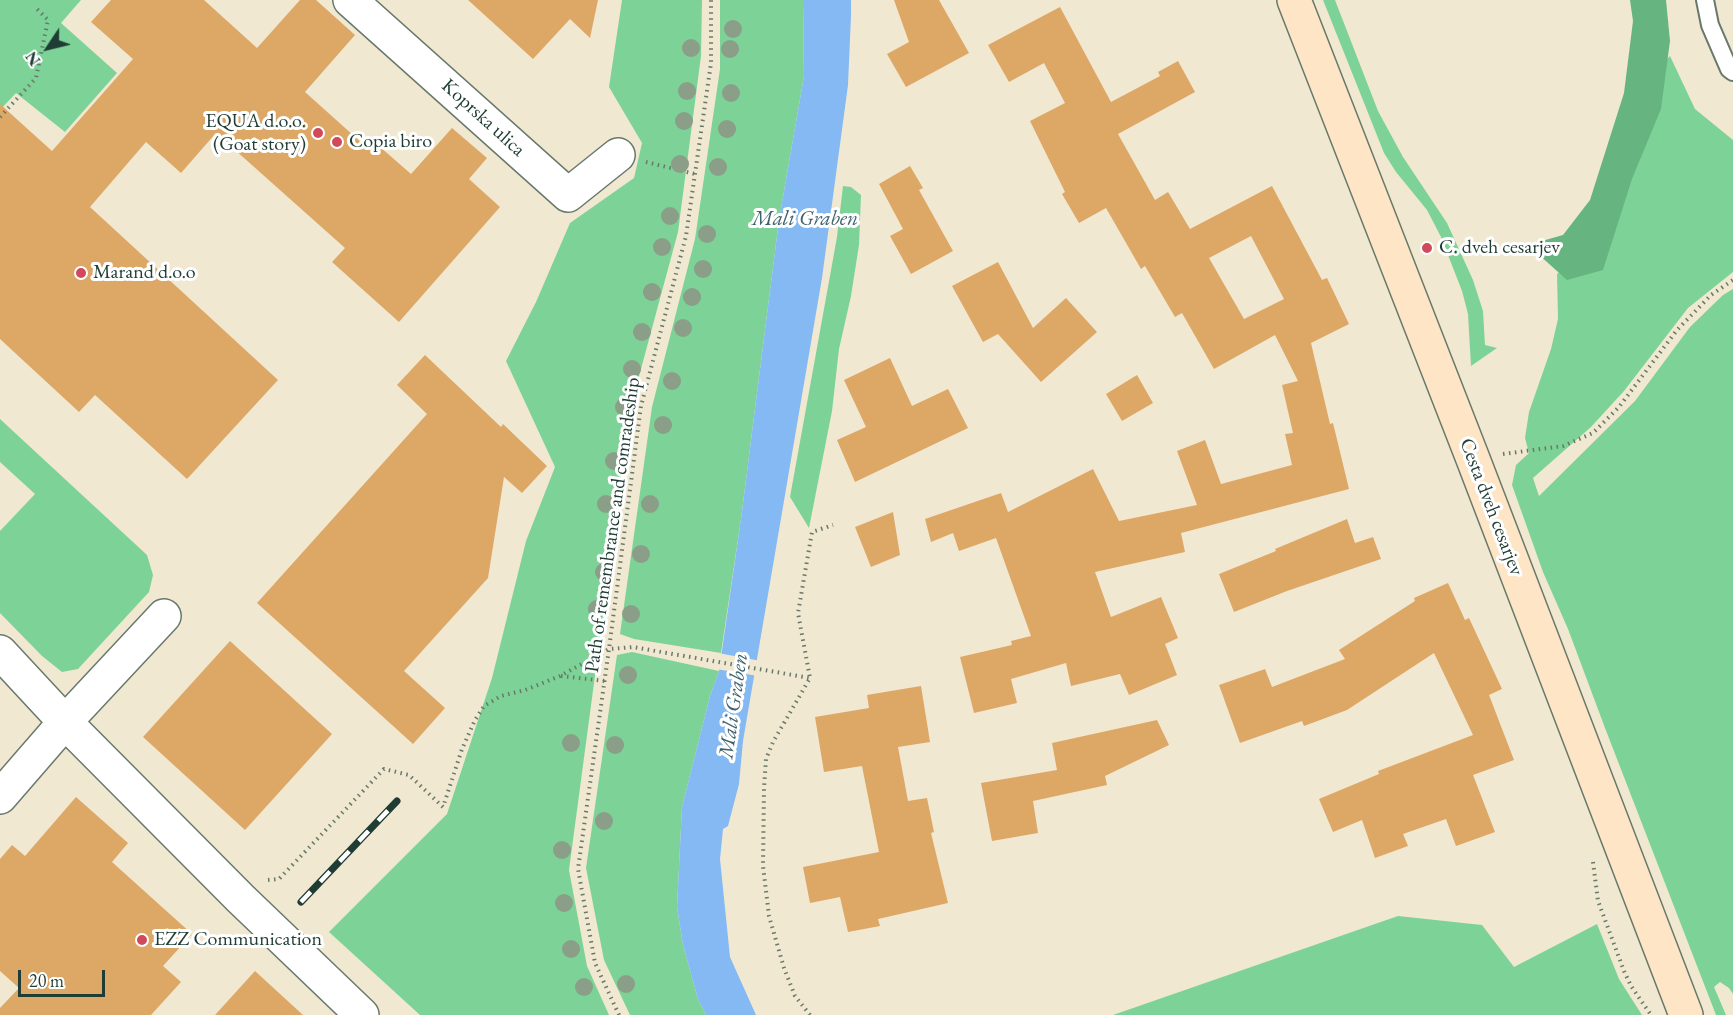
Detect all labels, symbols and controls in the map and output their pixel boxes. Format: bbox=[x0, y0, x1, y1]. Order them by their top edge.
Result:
north arrow bbox=[18, 18, 78, 78]
text: N bbox=[21, 47, 45, 70]
street label: Koprska ulica bbox=[436, 74, 530, 162]
place label: EQUA d.o.o. (Goat story) bbox=[205, 110, 306, 157]
marker: EQUA d.o.o. (Goat story) bbox=[311, 126, 325, 140]
place label: Copia biro bbox=[349, 130, 432, 154]
marker: Copia biro bbox=[330, 135, 344, 149]
water label: Mali Graben bbox=[752, 206, 858, 232]
place label: C. dveh cesarjev bbox=[1439, 236, 1560, 260]
marker: C. dveh cesarjev bbox=[1420, 241, 1434, 255]
place label: Marand d.o.o bbox=[93, 261, 196, 285]
marker: Marand d.o.o bbox=[74, 266, 88, 280]
street label: Path of remembrance and comradeship bbox=[580, 376, 646, 674]
street label: Cesta dveh cesarjev bbox=[1454, 435, 1528, 579]
water label: Mali Graben bbox=[714, 652, 754, 760]
place label: EZZ Communication bbox=[154, 928, 322, 952]
marker: EZZ Communication bbox=[135, 933, 149, 947]
scale bar bbox=[21, 958, 108, 996]
text: 20 m bbox=[29, 969, 64, 992]

